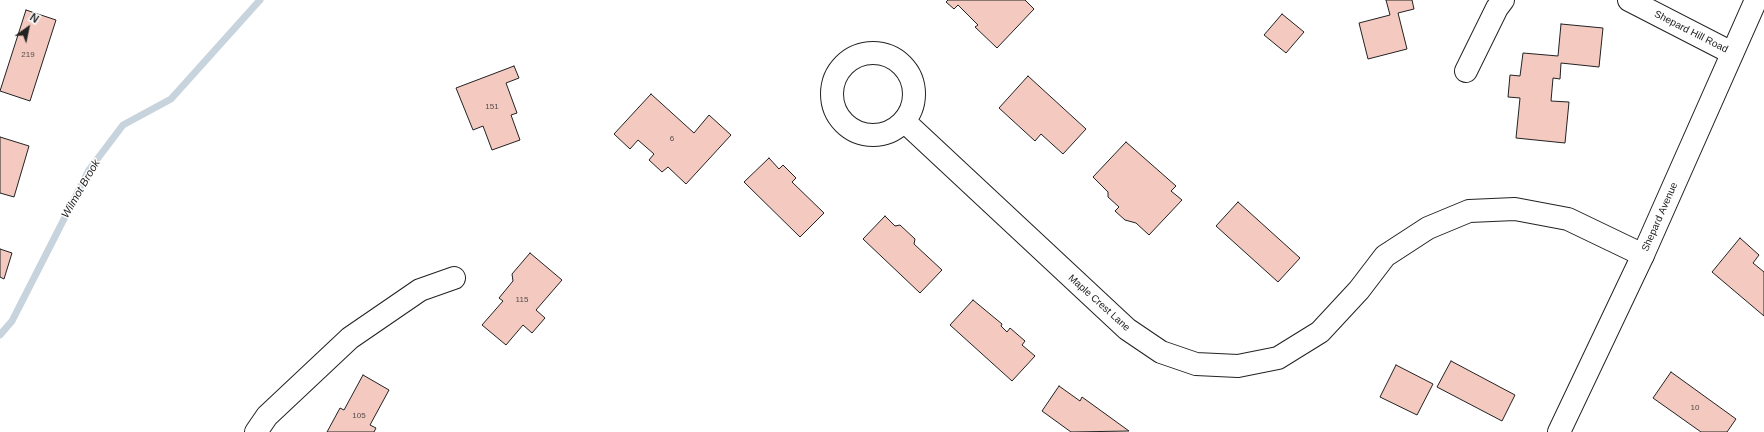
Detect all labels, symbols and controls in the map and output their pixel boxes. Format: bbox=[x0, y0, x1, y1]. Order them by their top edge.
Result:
north arrow bbox=[8, 8, 48, 48]
street label: Shepard Hill Road bbox=[1652, 8, 1730, 56]
text: N bbox=[28, 11, 41, 25]
house number: 219 bbox=[21, 50, 35, 60]
house number: 151 bbox=[485, 102, 499, 112]
house number: 6 bbox=[670, 134, 674, 144]
water label: Wilmot Brook bbox=[59, 157, 103, 221]
street label: Shepard Avenue bbox=[1639, 181, 1681, 253]
street label: Maple Crest Lane bbox=[1066, 272, 1132, 334]
house number: 115 bbox=[516, 295, 528, 305]
house number: 10 bbox=[1691, 403, 1699, 413]
house number: 105 bbox=[352, 411, 366, 421]

